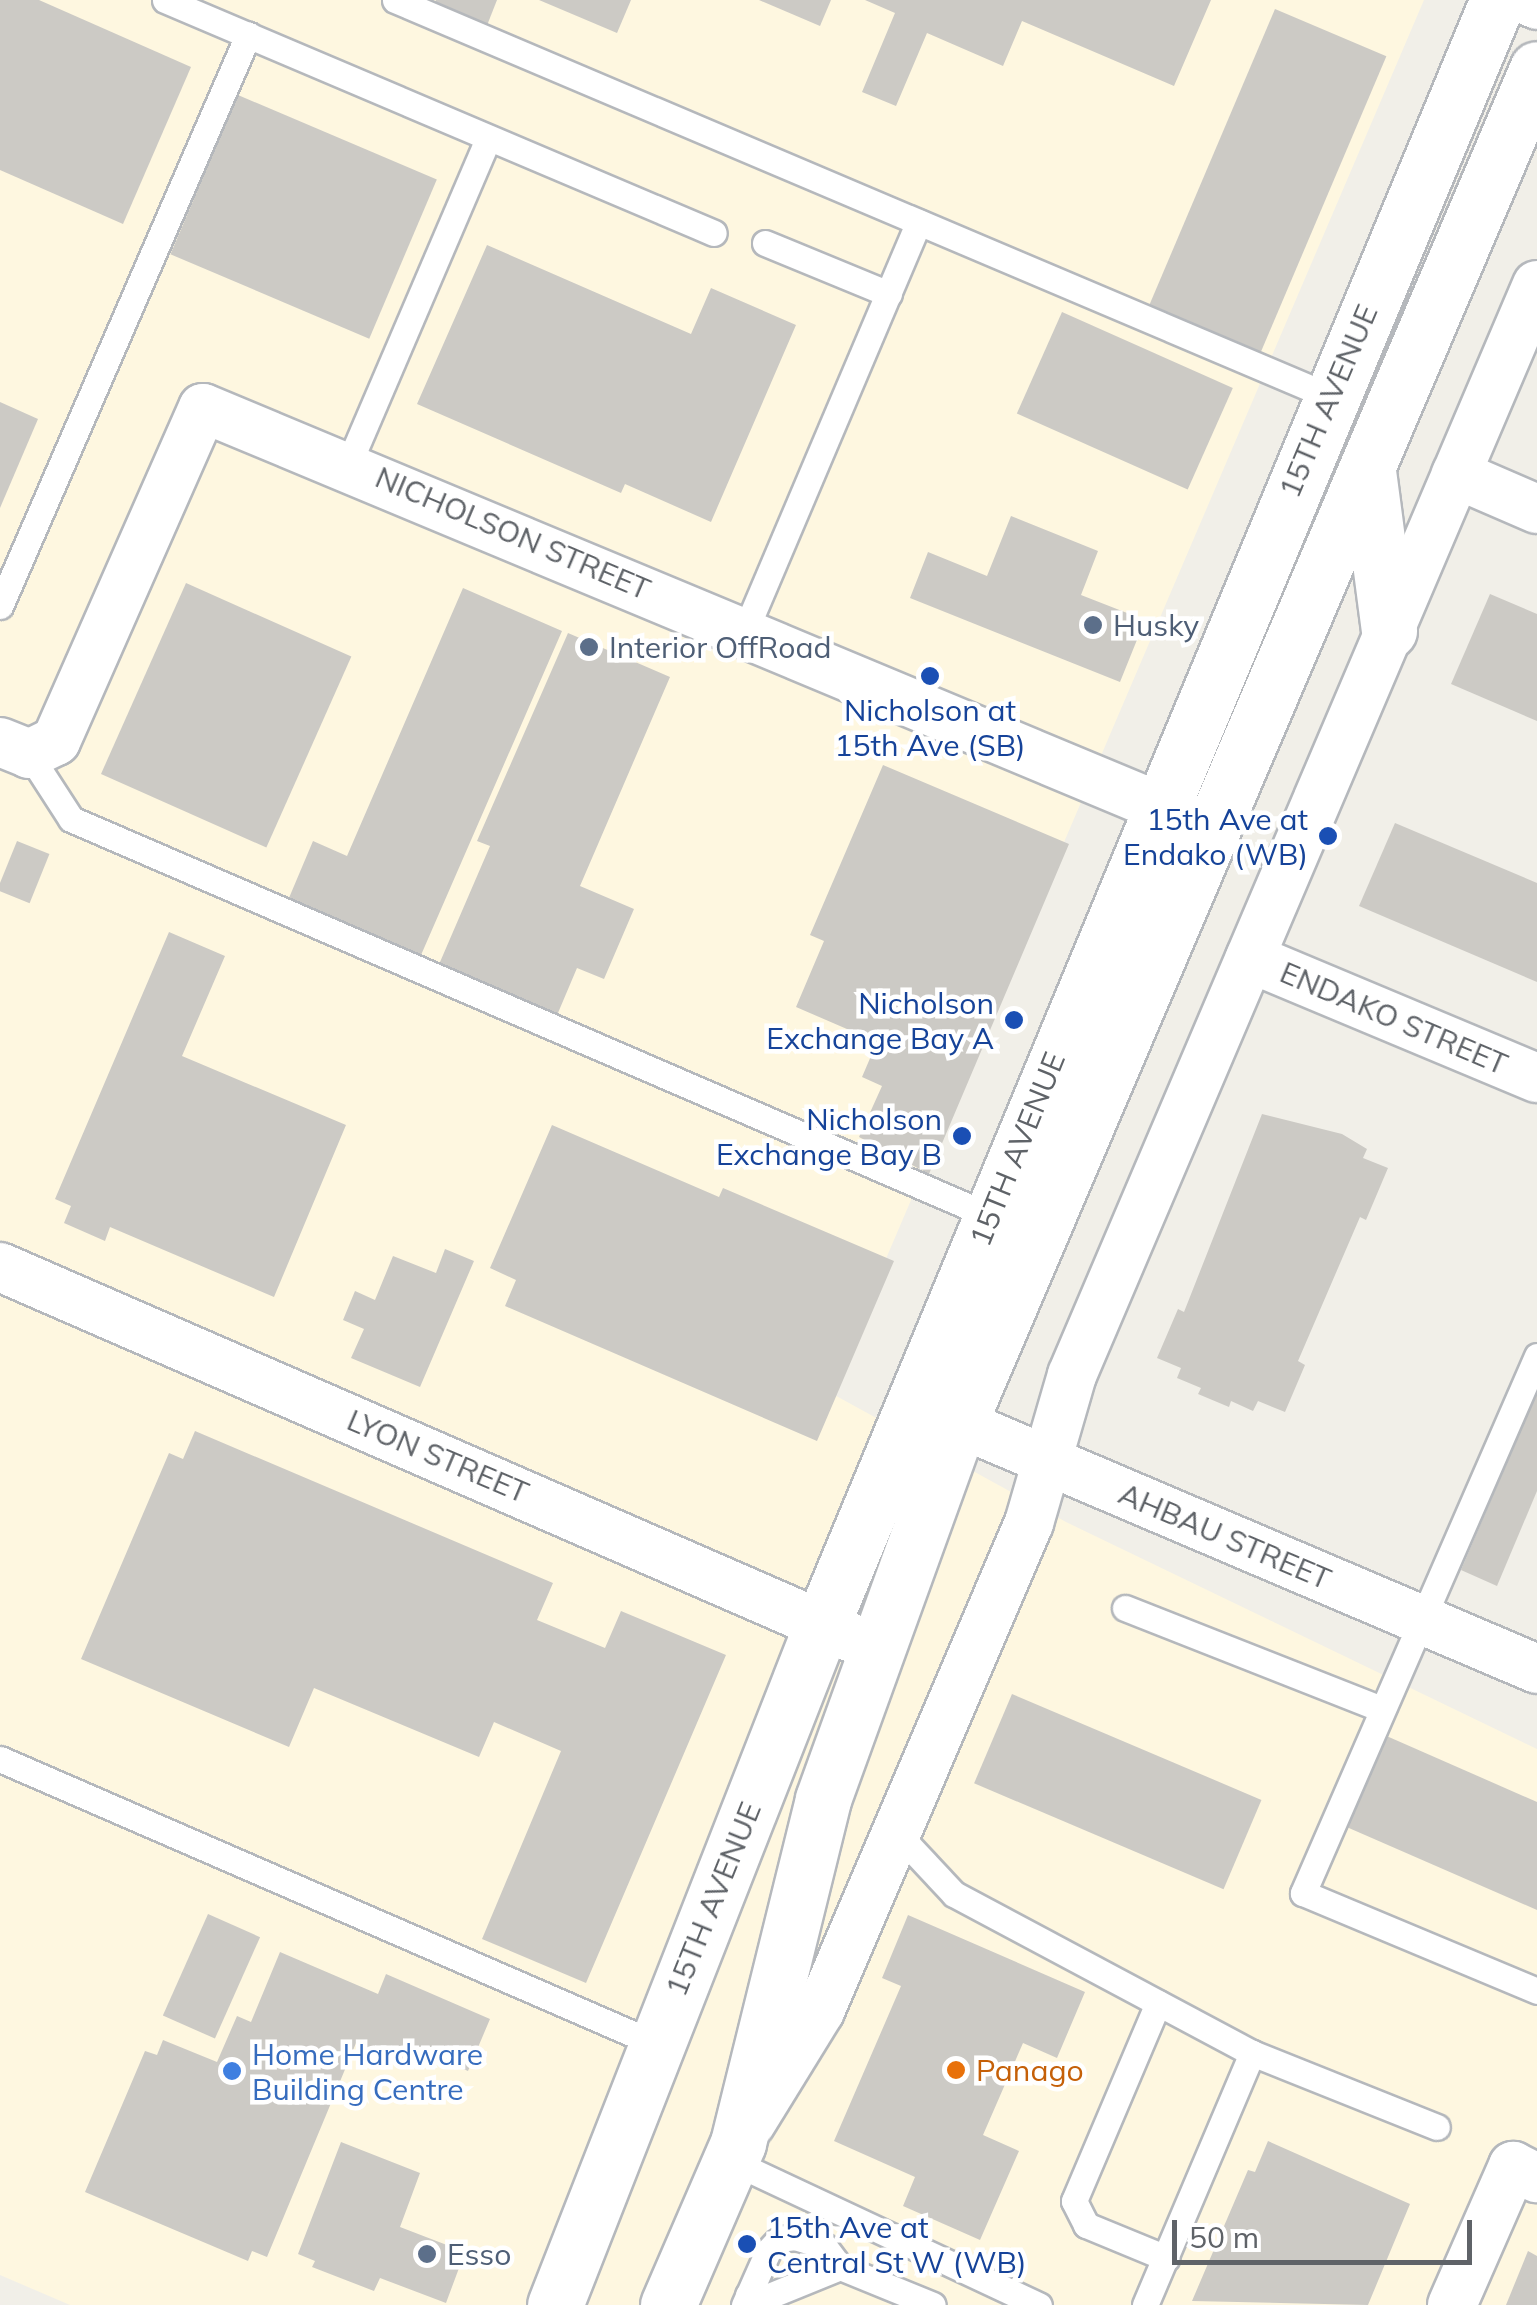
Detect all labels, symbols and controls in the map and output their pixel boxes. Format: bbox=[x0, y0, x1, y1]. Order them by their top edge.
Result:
street label: 15TH AVENUE bbox=[1271, 299, 1385, 503]
street label: NICHOLSON STREET bbox=[370, 459, 656, 607]
place label: Husky bbox=[1113, 607, 1199, 643]
marker: Husky bbox=[1082, 614, 1104, 636]
place label: Interior OffRoad bbox=[609, 629, 831, 665]
marker: Interior OffRoad bbox=[578, 636, 600, 658]
marker: Nicholson at 15th Ave (SB) bbox=[919, 665, 941, 687]
place label: Nicholson at 15th Ave (SB) bbox=[834, 692, 1026, 762]
place label: 15th Ave at Endako (WB) bbox=[1123, 801, 1308, 872]
marker: 15th Ave at Endako (WB) bbox=[1317, 825, 1339, 847]
street label: ENDAKO STREET bbox=[1275, 954, 1513, 1082]
place label: Nicholson Exchange Bay A bbox=[766, 985, 994, 1056]
marker: Nicholson Exchange Bay A bbox=[1003, 1009, 1025, 1031]
street label: 15TH AVENUE bbox=[962, 1047, 1072, 1251]
place label: Nicholson Exchange Bay B bbox=[716, 1101, 942, 1172]
marker: Nicholson Exchange Bay B bbox=[951, 1125, 973, 1147]
street label: LYON STREET bbox=[342, 1402, 534, 1510]
street label: AHBAU STREET bbox=[1114, 1475, 1336, 1597]
street label: 15TH AVENUE bbox=[658, 1797, 768, 2001]
place label: Home Hardware Building Centre bbox=[252, 2036, 483, 2106]
place label: Panago bbox=[976, 2052, 1084, 2088]
marker: Panago bbox=[945, 2059, 967, 2081]
marker: Home Hardware Building Centre bbox=[221, 2060, 243, 2082]
scale bar bbox=[1177, 2200, 1477, 2262]
place label: 15th Ave at Central St W (WB) bbox=[767, 2209, 1026, 2280]
text: 50 m bbox=[1189, 2218, 1259, 2256]
marker: 15th Ave at Central St W (WB) bbox=[736, 2233, 758, 2255]
place label: Esso bbox=[447, 2236, 511, 2272]
marker: Esso bbox=[416, 2243, 438, 2265]

